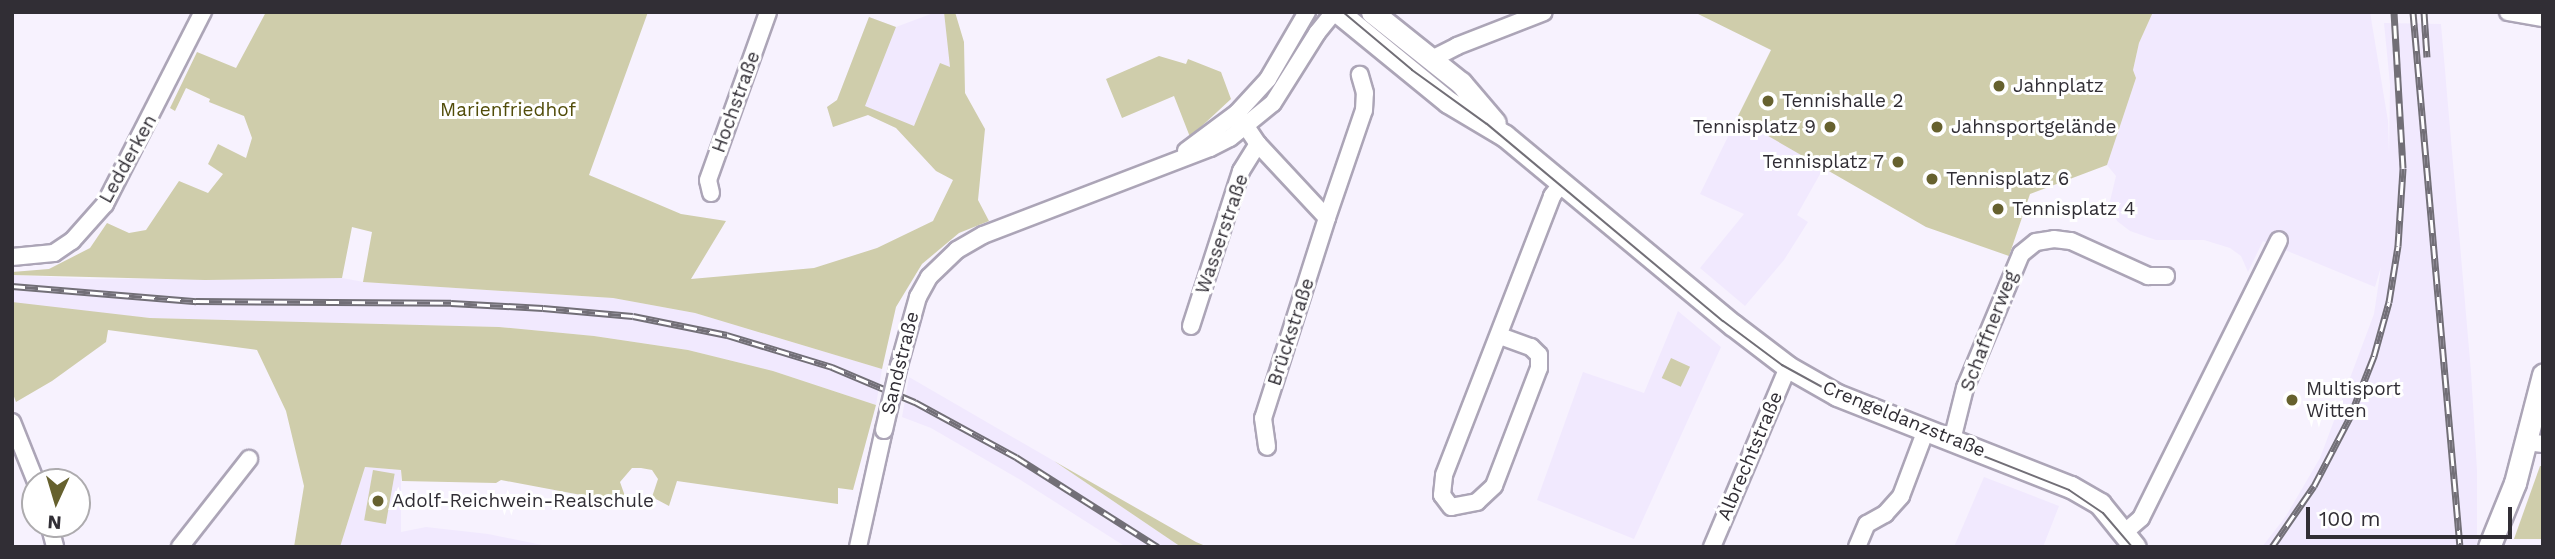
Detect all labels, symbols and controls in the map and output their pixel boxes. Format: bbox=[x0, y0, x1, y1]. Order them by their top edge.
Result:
street label: Hochstraße bbox=[707, 48, 765, 156]
place label: Jahnplatz bbox=[2013, 75, 2104, 97]
marker: Jahnplatz bbox=[1991, 78, 2007, 94]
place label: Tennishalle 2 bbox=[1782, 90, 1904, 112]
marker: Tennishalle 2 bbox=[1760, 93, 1776, 109]
park label: Marienfriedhof bbox=[440, 99, 576, 121]
street label: Ledderken bbox=[94, 111, 162, 207]
place label: Tennisplatz 9 bbox=[1693, 116, 1816, 138]
place label: Jahnsportgelände bbox=[1951, 116, 2116, 138]
marker: Tennisplatz 9 bbox=[1822, 119, 1838, 135]
marker: Jahnsportgelände bbox=[1929, 119, 1945, 135]
place label: Tennisplatz 7 bbox=[1762, 151, 1884, 173]
marker: Tennisplatz 7 bbox=[1890, 154, 1906, 170]
place label: Tennisplatz 6 bbox=[1946, 168, 2069, 190]
street label: Wasserstraße bbox=[1191, 171, 1253, 297]
marker: Tennisplatz 6 bbox=[1924, 171, 1940, 187]
place label: Tennisplatz 4 bbox=[2012, 198, 2135, 220]
marker: Tennisplatz 4 bbox=[1990, 201, 2006, 217]
street label: Schaffnerweg bbox=[1956, 267, 2022, 395]
street label: Brückstraße bbox=[1263, 275, 1319, 389]
street label: Sandstraße bbox=[876, 309, 924, 417]
street label: Crengeldanzstraße bbox=[1819, 376, 1989, 462]
place label: Multisport Witten bbox=[2306, 378, 2401, 422]
street label: Albrechtstraße bbox=[1713, 388, 1787, 524]
marker: Multisport Witten bbox=[2284, 392, 2300, 408]
north arrow bbox=[21, 468, 91, 538]
place label: Adolf-Reichwein-Realschule bbox=[392, 490, 654, 512]
scale bar bbox=[2310, 492, 2516, 536]
marker: Adolf-Reichwein-Realschule bbox=[370, 493, 386, 509]
text: 100 m bbox=[2319, 506, 2381, 531]
text: N bbox=[47, 510, 62, 534]

